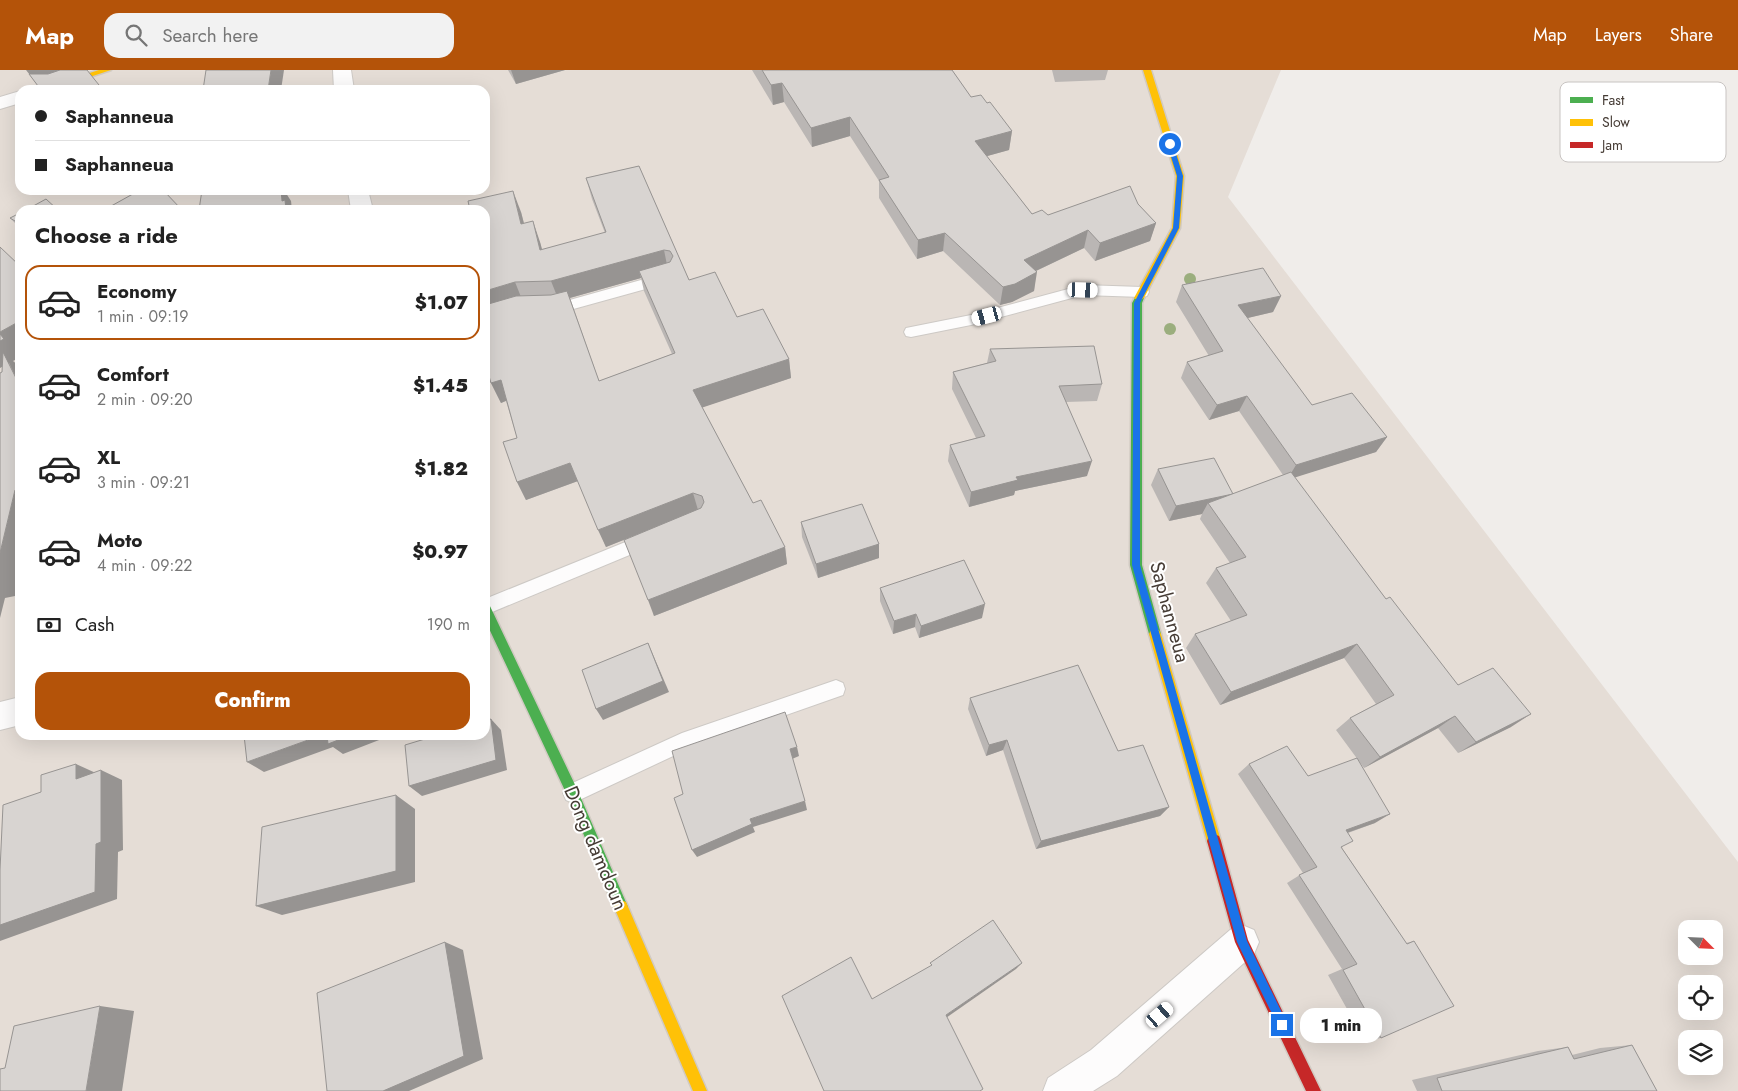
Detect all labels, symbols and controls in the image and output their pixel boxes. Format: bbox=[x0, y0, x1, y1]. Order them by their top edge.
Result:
search box bbox=[104, 13, 454, 58]
text: Map bbox=[25, 18, 74, 53]
icon: search bbox=[122, 21, 150, 49]
text: Search here bbox=[162, 22, 258, 49]
text: Map bbox=[1533, 22, 1567, 48]
text: Layers bbox=[1595, 22, 1642, 48]
text: Share bbox=[1670, 22, 1713, 48]
legend bbox=[1560, 82, 1726, 162]
text: Fast bbox=[1602, 90, 1625, 110]
text: Saphanneua bbox=[65, 103, 174, 130]
text: Slow bbox=[1602, 112, 1630, 132]
route start bbox=[1159, 133, 1181, 155]
text: Jam bbox=[1600, 135, 1623, 155]
text: Saphanneua bbox=[65, 151, 174, 178]
text: Choose a ride bbox=[35, 219, 178, 251]
text: Economy bbox=[97, 278, 177, 305]
icon: car bbox=[37, 280, 82, 325]
car bbox=[1067, 282, 1098, 298]
text: $1.07 bbox=[415, 289, 468, 316]
text: 1 min · 09:19 bbox=[97, 305, 188, 328]
car bbox=[970, 305, 1003, 327]
text: Comfort bbox=[97, 361, 169, 388]
icon: car bbox=[37, 363, 82, 408]
text: $1.45 bbox=[413, 372, 468, 399]
text: 2 min · 09:20 bbox=[97, 388, 193, 411]
text: XL bbox=[97, 444, 120, 471]
icon: car bbox=[37, 446, 82, 491]
text: $1.82 bbox=[414, 455, 468, 482]
text: 3 min · 09:21 bbox=[97, 471, 190, 494]
text: Moto bbox=[97, 527, 142, 554]
icon: car bbox=[37, 529, 82, 574]
text: $0.97 bbox=[412, 538, 468, 565]
text: 4 min · 09:22 bbox=[97, 554, 192, 577]
street label: Saphanneua bbox=[1142, 558, 1197, 666]
icon: cash bbox=[35, 611, 63, 639]
text: Cash bbox=[75, 611, 115, 638]
text: 190 m bbox=[427, 613, 470, 636]
button: Confirm bbox=[35, 672, 470, 730]
street label: Dong damdoun bbox=[556, 782, 635, 915]
north arrow bbox=[1678, 920, 1722, 965]
map controls bbox=[1678, 920, 1723, 1075]
button: locate bbox=[1678, 975, 1723, 1020]
car bbox=[1143, 999, 1176, 1031]
callout: 1 min bbox=[1300, 1008, 1382, 1042]
route end bbox=[1271, 1014, 1293, 1036]
text: 1 min bbox=[1321, 1014, 1361, 1037]
button: layers bbox=[1678, 1030, 1723, 1075]

